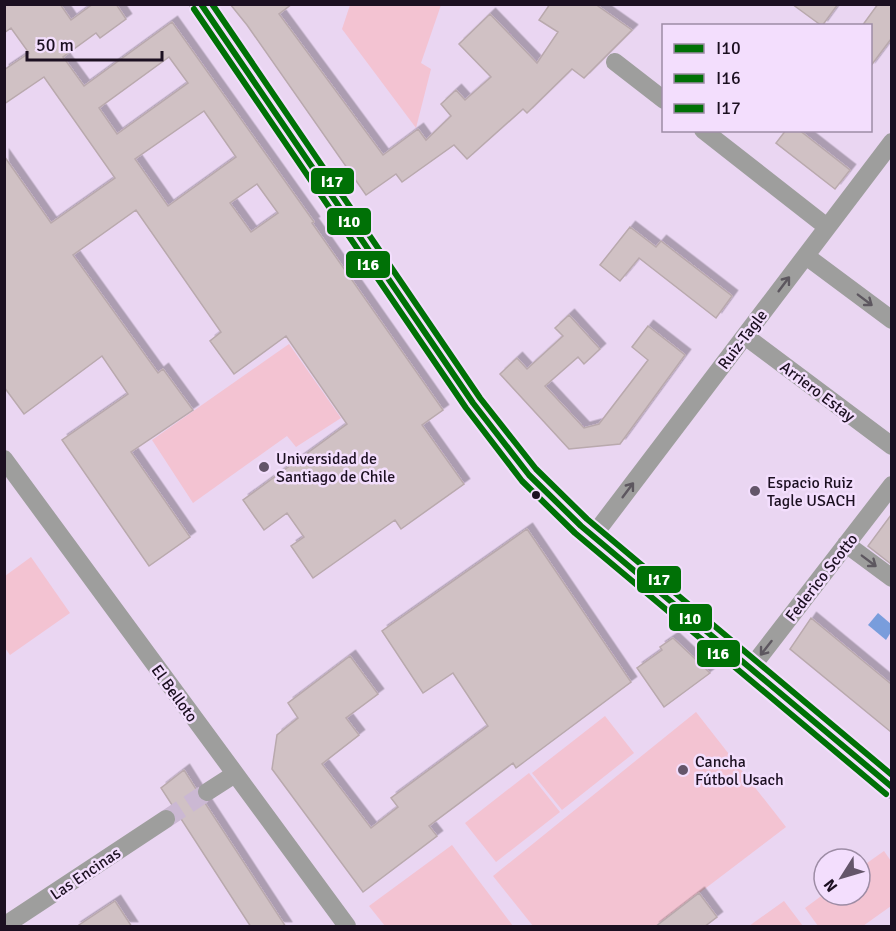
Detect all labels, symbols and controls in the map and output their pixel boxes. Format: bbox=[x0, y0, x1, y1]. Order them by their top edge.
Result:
scale bar bbox=[27, 24, 162, 62]
legend bbox=[662, 24, 872, 132]
text: 50 m bbox=[36, 34, 74, 56]
text: I10 bbox=[716, 37, 741, 59]
text: I16 bbox=[716, 67, 741, 89]
text: I17 bbox=[716, 97, 741, 119]
line badge: I17 bbox=[310, 167, 355, 195]
text: I17 bbox=[321, 172, 344, 192]
line badge: I10 bbox=[326, 207, 372, 236]
text: I10 bbox=[338, 212, 361, 232]
line badge: I16 bbox=[345, 250, 391, 279]
text: I16 bbox=[357, 255, 380, 275]
one-way arrow bbox=[778, 276, 791, 292]
one-way arrow bbox=[857, 294, 873, 307]
street label: Ruiz-Tagle bbox=[714, 306, 772, 373]
street label: Arriero Estay bbox=[776, 357, 859, 427]
place label: Universidad de Santiago de Chile bbox=[276, 449, 395, 487]
marker: Universidad de Santiago de Chile bbox=[257, 460, 271, 474]
place label: Espacio Ruiz Tagle USACH bbox=[767, 473, 856, 511]
one-way arrow bbox=[622, 482, 635, 498]
marker: Espacio Ruiz Tagle USACH bbox=[748, 484, 762, 498]
unlabelled marker bbox=[530, 489, 542, 501]
street label: Federico Scotto bbox=[781, 530, 862, 626]
one-way arrow bbox=[861, 554, 877, 567]
line badge: I17 bbox=[636, 565, 682, 594]
text: I17 bbox=[648, 570, 671, 590]
line badge: I10 bbox=[668, 603, 713, 632]
text: I10 bbox=[679, 609, 702, 629]
line badge: I16 bbox=[696, 639, 741, 668]
one-way arrow bbox=[760, 640, 773, 656]
text: I16 bbox=[707, 644, 730, 664]
street label: El Belloto bbox=[147, 661, 202, 726]
place label: Cancha Fútbol Usach bbox=[695, 752, 784, 790]
marker: Cancha Fútbol Usach bbox=[676, 763, 690, 777]
street label: Las Encinas bbox=[47, 843, 125, 905]
north arrow bbox=[812, 847, 872, 907]
text: N bbox=[819, 875, 842, 896]

